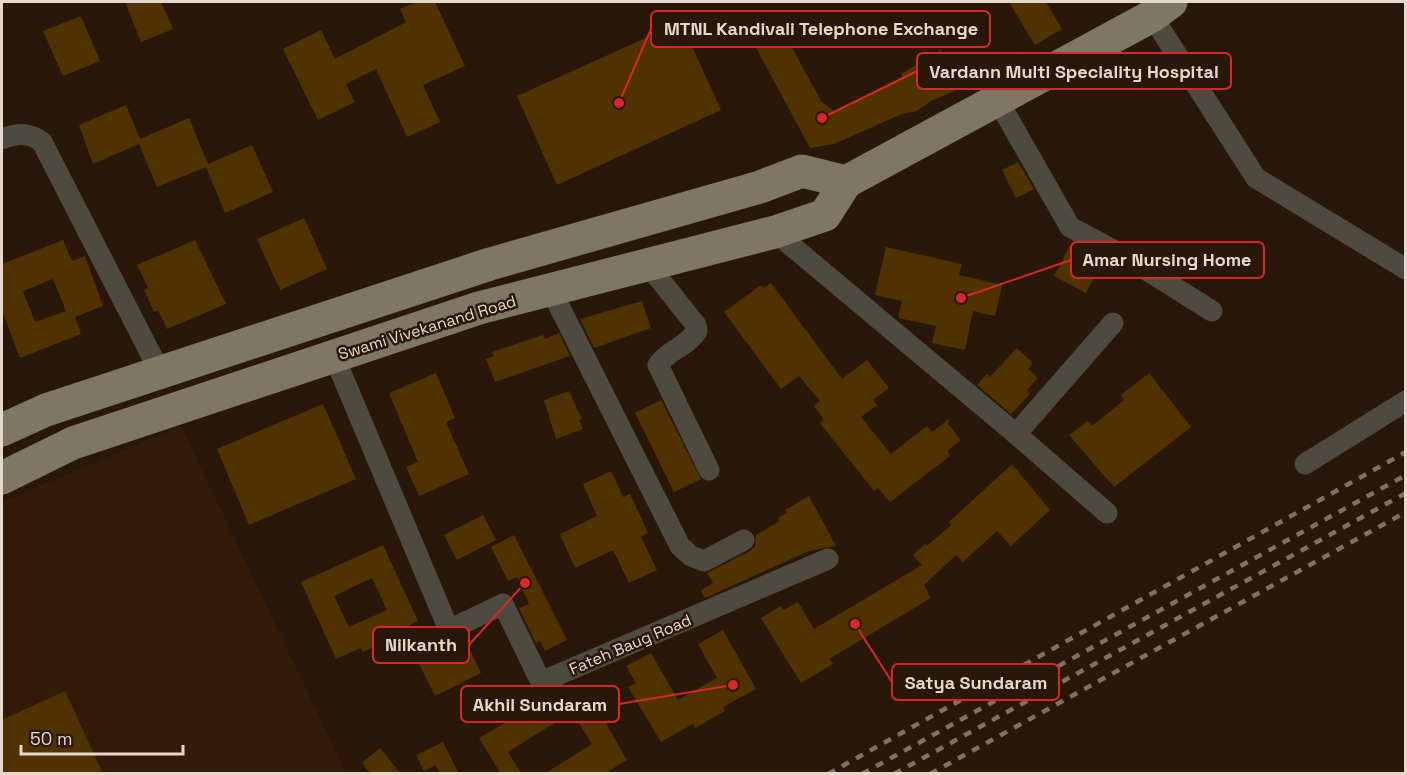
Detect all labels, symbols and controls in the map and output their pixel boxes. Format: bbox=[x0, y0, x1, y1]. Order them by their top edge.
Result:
callout: MTNL Kandivali Telephone Exchange bbox=[651, 11, 990, 47]
text: MTNL Kandivali Telephone Exchange bbox=[664, 17, 978, 40]
callout: Vardann Multi Speciality Hospital bbox=[917, 53, 1231, 89]
text: Vardann Multi Speciality Hospital bbox=[929, 60, 1219, 83]
callout: Amar Nursing Home bbox=[1071, 242, 1264, 278]
text: Amar Nursing Home bbox=[1083, 248, 1251, 271]
street label: Swami Vivekanand Road bbox=[336, 290, 519, 365]
street label: Fateh Baug Road bbox=[566, 609, 694, 680]
callout: Nilkanth bbox=[373, 627, 469, 663]
text: Nilkanth bbox=[385, 633, 457, 656]
callout: Satya Sundaram bbox=[892, 664, 1059, 700]
text: Satya Sundaram bbox=[905, 671, 1047, 694]
callout: Akhil Sundaram bbox=[461, 686, 619, 722]
text: Akhil Sundaram bbox=[473, 693, 607, 716]
scale bar bbox=[21, 718, 183, 756]
text: 50 m bbox=[30, 727, 72, 750]

